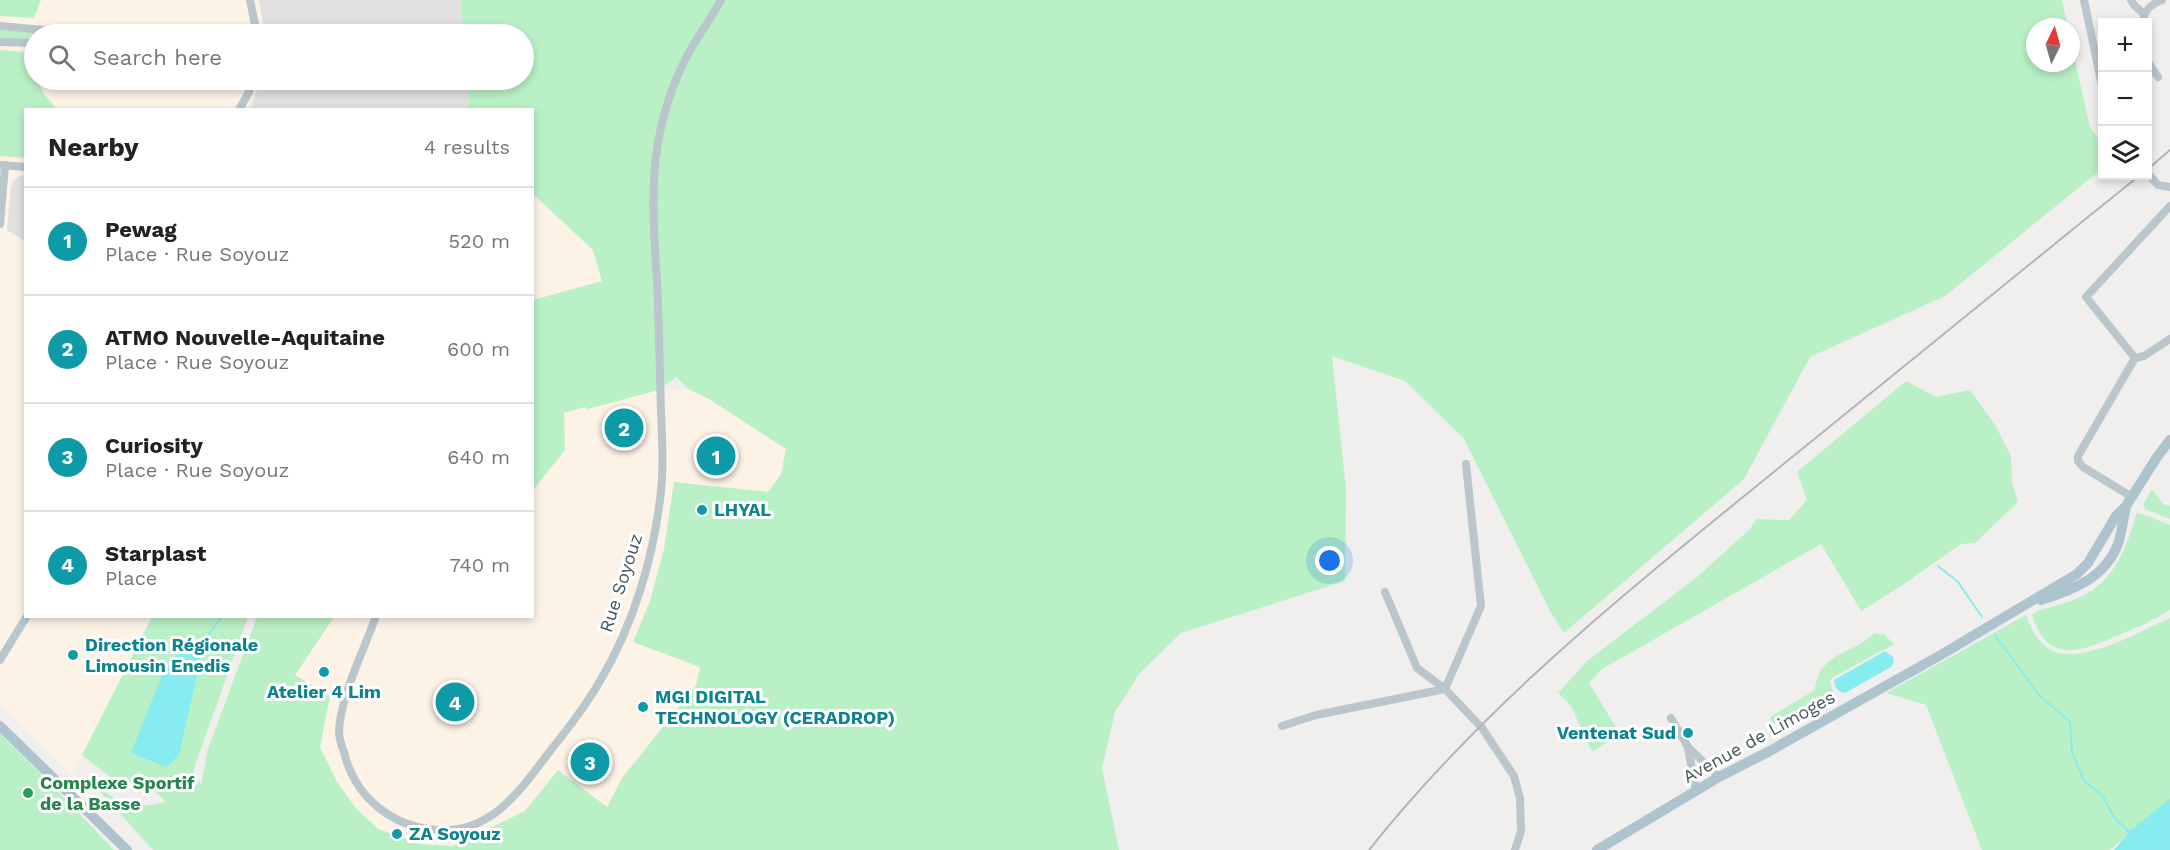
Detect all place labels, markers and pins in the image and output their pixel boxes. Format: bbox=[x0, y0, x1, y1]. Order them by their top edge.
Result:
pin: 2 bbox=[604, 406, 644, 450]
pin: 1 bbox=[696, 434, 736, 478]
place label: LHYAL bbox=[714, 499, 771, 520]
marker: LHYAL bbox=[695, 503, 709, 517]
place label: Direction Régionale Limousin Enedis bbox=[85, 634, 258, 676]
marker: Direction Régionale Limousin Enedis bbox=[66, 648, 80, 662]
marker: Atelier 4 Lim bbox=[317, 665, 331, 679]
pin: 4 bbox=[436, 680, 474, 724]
place label: Atelier 4 Lim bbox=[267, 681, 381, 702]
place label: MGI DIGITAL TECHNOLOGY (CERADROP) bbox=[655, 686, 895, 728]
marker: MGI DIGITAL TECHNOLOGY (CERADROP) bbox=[636, 700, 650, 714]
place label: Ventenat Sud bbox=[1557, 722, 1676, 743]
marker: Ventenat Sud bbox=[1681, 726, 1695, 740]
pin: 3 bbox=[570, 740, 610, 784]
place label: Complexe Sportif de la Basse bbox=[40, 772, 195, 814]
marker: Complexe Sportif de la Basse bbox=[21, 786, 35, 800]
place label: ZA Soyouz bbox=[409, 823, 500, 844]
marker: ZA Soyouz bbox=[390, 827, 404, 841]

